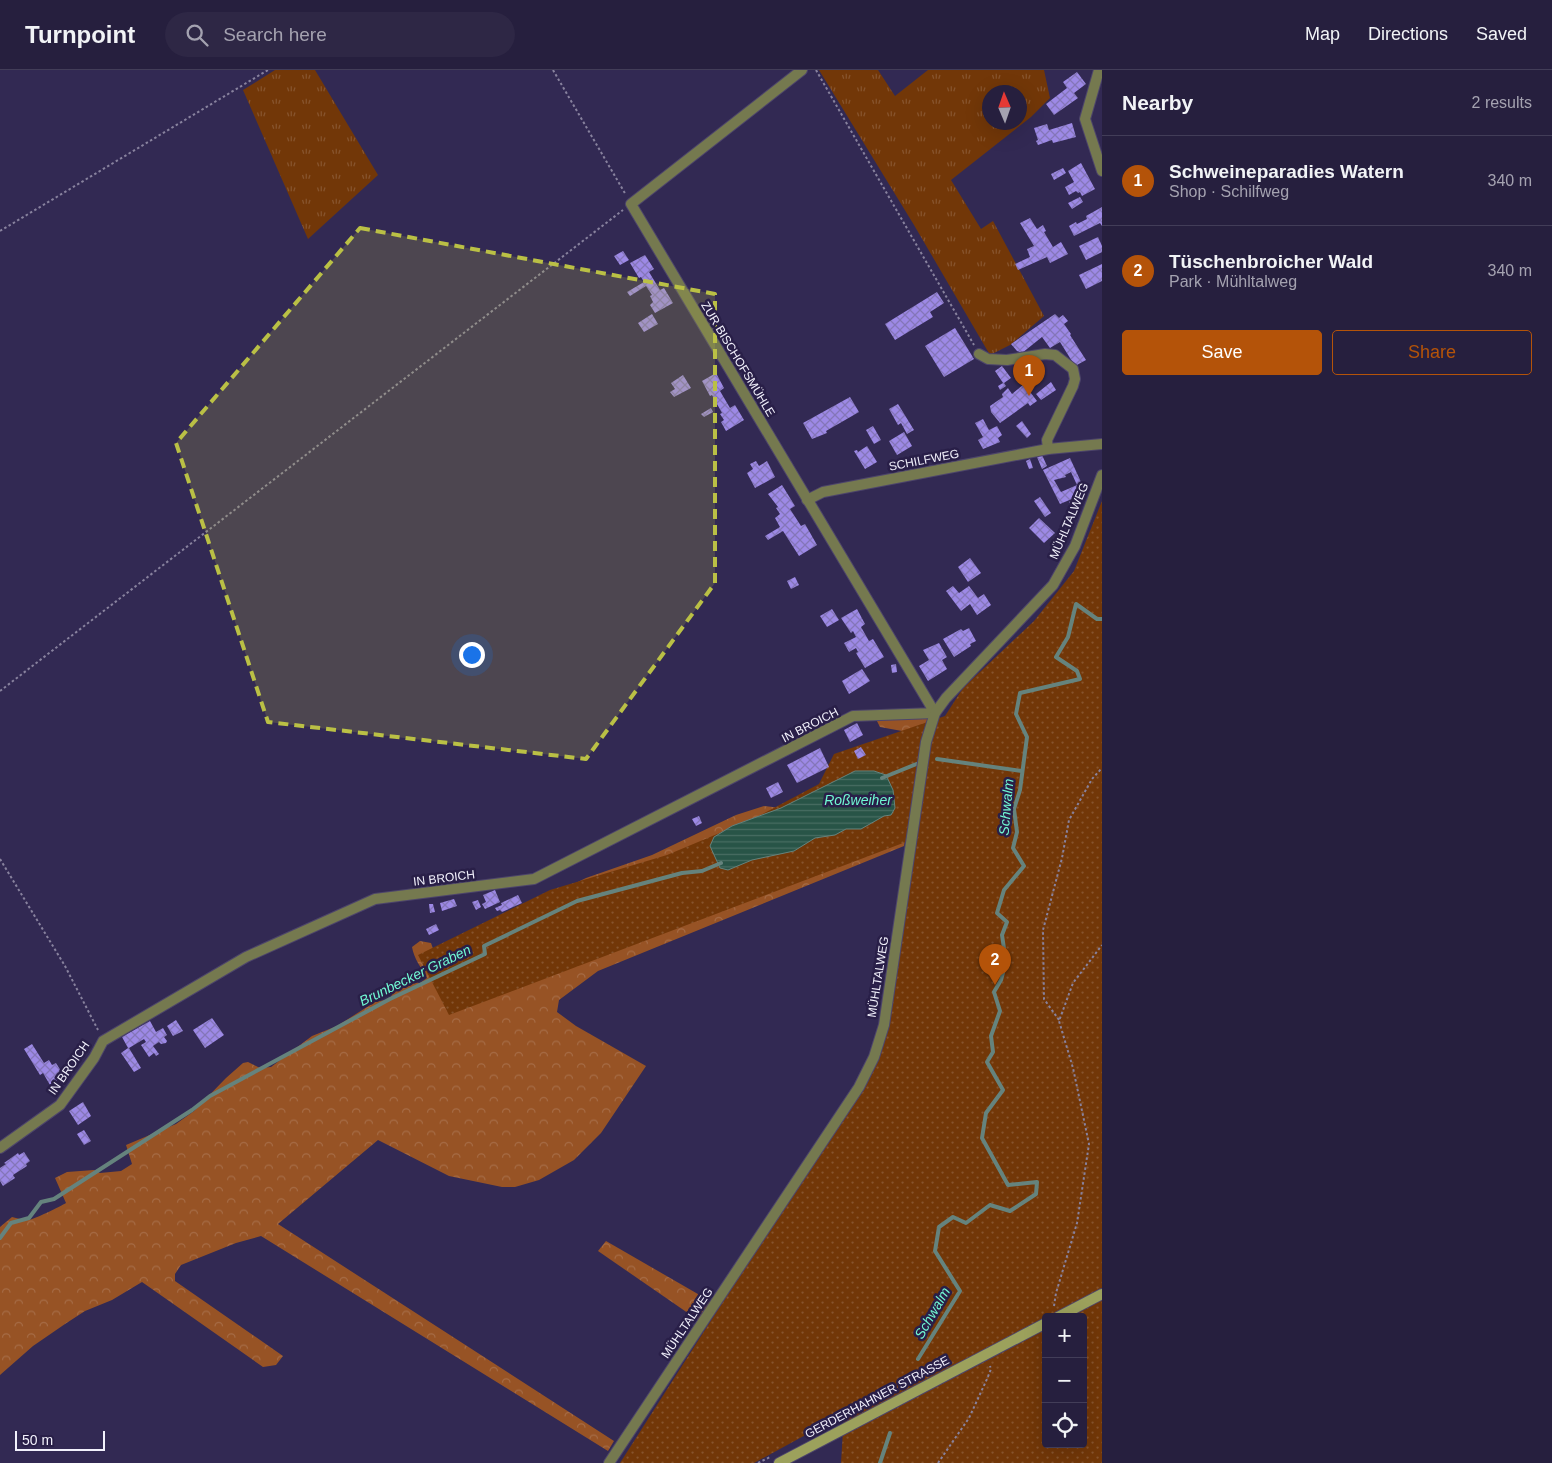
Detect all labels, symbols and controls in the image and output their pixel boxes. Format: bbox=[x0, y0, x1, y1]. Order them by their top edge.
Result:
search box bbox=[165, 12, 515, 57]
text: Turnpoint bbox=[25, 21, 135, 48]
icon: search bbox=[183, 21, 211, 49]
text: Search here bbox=[223, 24, 327, 45]
text: Map bbox=[1305, 24, 1340, 44]
text: Directions bbox=[1368, 24, 1448, 44]
text: Saved bbox=[1476, 24, 1527, 44]
north arrow bbox=[982, 85, 1027, 130]
text: Nearby bbox=[1122, 91, 1193, 114]
text: 2 results bbox=[1472, 94, 1532, 111]
text: Schweineparadies Watern bbox=[1169, 161, 1404, 182]
text: 1 bbox=[1134, 172, 1142, 189]
text: 340 m bbox=[1488, 172, 1532, 189]
text: Shop · Schilfweg bbox=[1169, 183, 1289, 200]
text: Tüschenbroicher Wald bbox=[1169, 251, 1373, 272]
text: 2 bbox=[1134, 262, 1142, 279]
text: 340 m bbox=[1488, 262, 1532, 279]
text: Park · Mühltalweg bbox=[1169, 273, 1297, 290]
street label: ZUR BISCHOFSMÜHLE bbox=[698, 299, 778, 419]
button: Save bbox=[1122, 330, 1322, 375]
button: Share bbox=[1332, 330, 1532, 375]
pin: 1 bbox=[1013, 355, 1045, 396]
street label: SCHILFWEG bbox=[888, 446, 960, 474]
street label: MÜHLTALWEG bbox=[1047, 481, 1091, 561]
your location bbox=[459, 642, 485, 668]
street label: IN BROICH bbox=[779, 705, 841, 745]
water label: Schwalm bbox=[996, 778, 1016, 836]
water label: Roßweiher bbox=[824, 792, 893, 808]
street label: IN BROICH bbox=[412, 867, 476, 889]
street label: MÜHLTALWEG bbox=[865, 935, 891, 1019]
water label: Brunbecker Graben bbox=[357, 941, 474, 1009]
pin: 2 bbox=[979, 944, 1011, 985]
street label: IN BROICH bbox=[45, 1039, 93, 1097]
water label: Schwalm bbox=[911, 1284, 953, 1342]
street label: MÜHLTALWEG bbox=[658, 1285, 716, 1361]
map controls bbox=[1042, 1313, 1087, 1448]
button: + bbox=[1042, 1313, 1087, 1358]
street label: GERDERHAHNER STRASSE bbox=[802, 1353, 952, 1441]
button: − bbox=[1042, 1358, 1087, 1403]
button: locate bbox=[1042, 1403, 1087, 1448]
scale bar bbox=[15, 1428, 105, 1451]
text: 50 m bbox=[22, 1432, 53, 1448]

